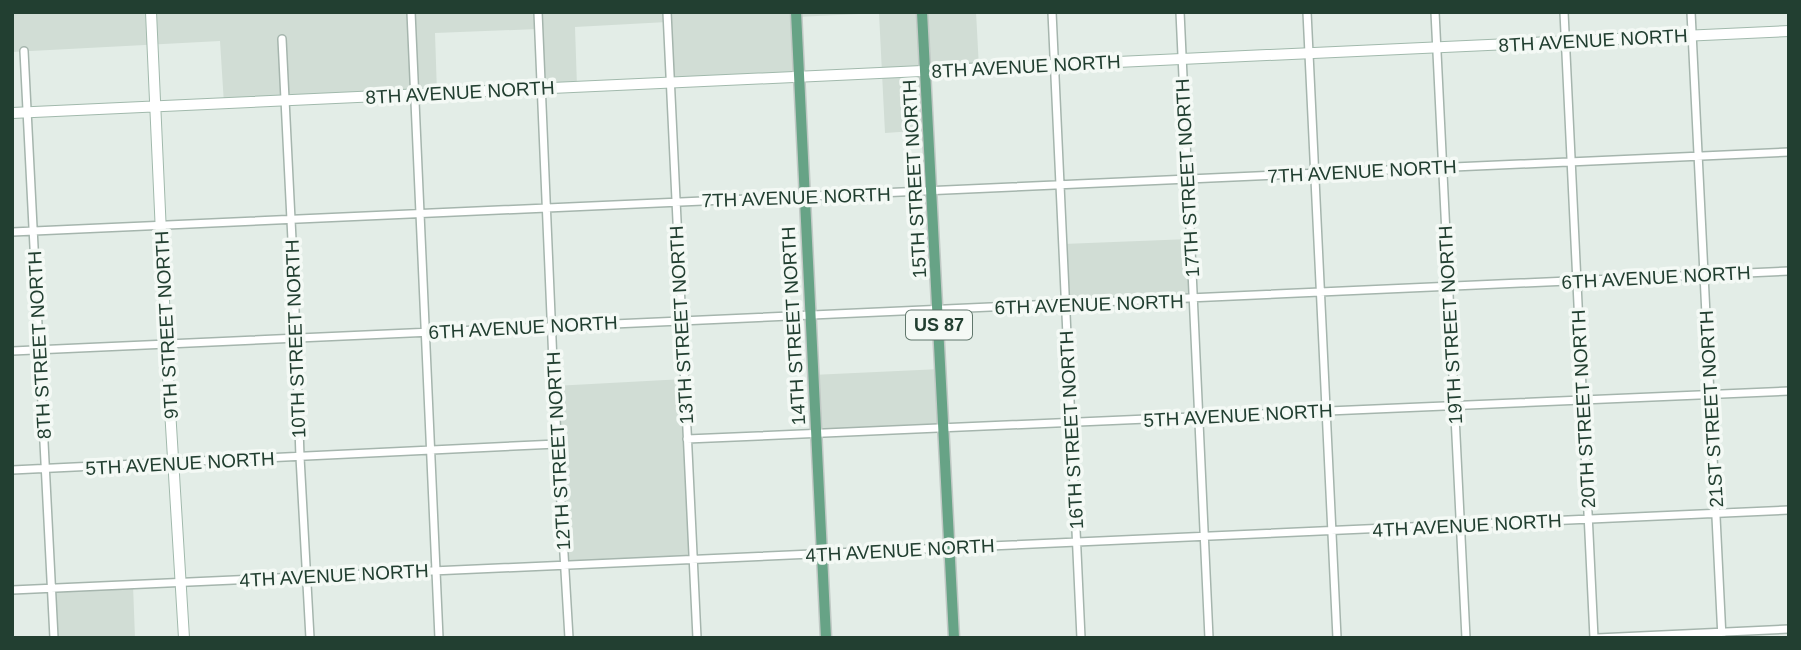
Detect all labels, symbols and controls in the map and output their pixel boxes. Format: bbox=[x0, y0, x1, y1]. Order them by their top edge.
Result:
street label: 8TH AVENUE NORTH bbox=[1498, 25, 1688, 56]
street label: 8TH AVENUE NORTH bbox=[931, 51, 1121, 82]
street label: 8TH AVENUE NORTH bbox=[365, 77, 555, 108]
street label: 17TH STREET NORTH bbox=[1172, 78, 1203, 278]
street label: 15TH STREET NORTH bbox=[899, 79, 930, 279]
street label: 7TH AVENUE NORTH bbox=[1267, 156, 1457, 187]
street label: 7TH AVENUE NORTH bbox=[701, 184, 891, 211]
street label: 13TH STREET NORTH bbox=[666, 225, 697, 425]
street label: 19TH STREET NORTH bbox=[1435, 225, 1466, 425]
street label: 14TH STREET NORTH bbox=[778, 226, 809, 426]
street label: 9TH STREET NORTH bbox=[151, 230, 182, 420]
street label: 10TH STREET NORTH bbox=[282, 239, 309, 439]
street label: 8TH STREET NORTH bbox=[24, 250, 55, 440]
street label: 6TH AVENUE NORTH bbox=[1561, 262, 1751, 293]
street label: 6TH AVENUE NORTH bbox=[994, 291, 1184, 318]
street label: 20TH STREET NORTH bbox=[1568, 309, 1599, 509]
road number: US 87 bbox=[906, 310, 972, 340]
street label: 21ST STREET NORTH bbox=[1696, 310, 1727, 508]
street label: 6TH AVENUE NORTH bbox=[428, 312, 618, 343]
street label: 16TH STREET NORTH bbox=[1056, 330, 1087, 530]
street label: 12TH STREET NORTH bbox=[543, 351, 574, 551]
street label: 5TH AVENUE NORTH bbox=[1143, 400, 1333, 431]
street label: 5TH AVENUE NORTH bbox=[85, 448, 275, 479]
street label: 4TH AVENUE NORTH bbox=[1372, 510, 1562, 541]
street label: 4TH AVENUE NORTH bbox=[805, 535, 995, 566]
street label: 4TH AVENUE NORTH bbox=[239, 560, 429, 591]

